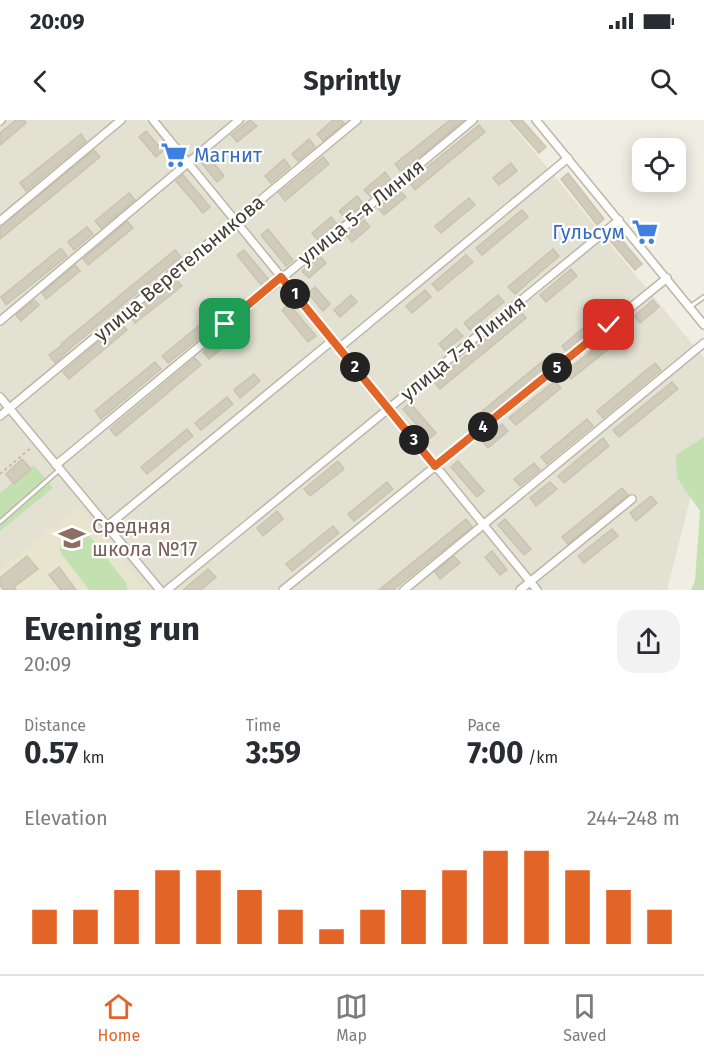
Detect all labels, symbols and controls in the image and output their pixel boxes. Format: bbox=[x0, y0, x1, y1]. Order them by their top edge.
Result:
text: 20:09 bbox=[30, 8, 85, 35]
icon: back bbox=[24, 65, 57, 98]
text: Sprintly bbox=[303, 65, 401, 97]
icon: search bbox=[647, 65, 680, 98]
map controls bbox=[632, 138, 686, 192]
button: locate bbox=[632, 138, 686, 192]
supermarket icon: Магнит bbox=[159, 140, 189, 170]
place label: Магнит bbox=[194, 143, 263, 167]
street label: улица 5-я Линия bbox=[293, 154, 429, 270]
street label: улица Веретельникова bbox=[89, 190, 269, 346]
supermarket icon: Гульсум bbox=[630, 217, 660, 247]
place label: Гульсум bbox=[552, 220, 625, 244]
pin: 1 bbox=[280, 279, 310, 309]
text: 1 bbox=[291, 284, 299, 303]
street label: улица 7-я Линия bbox=[396, 290, 530, 406]
pin bbox=[199, 298, 250, 349]
pin bbox=[583, 299, 634, 350]
icon: arrive bbox=[208, 307, 241, 340]
icon: check bbox=[592, 308, 625, 341]
pin: 2 bbox=[340, 352, 370, 382]
pin: 5 bbox=[542, 353, 572, 383]
text: 2 bbox=[351, 357, 359, 376]
text: 5 bbox=[553, 358, 561, 377]
pin: 4 bbox=[468, 412, 498, 442]
text: 4 bbox=[478, 417, 488, 436]
pin: 3 bbox=[399, 425, 429, 455]
text: 3 bbox=[410, 430, 418, 449]
place label: Средняя школа №17 bbox=[92, 514, 197, 561]
school or university icon: Средняя школа №17 bbox=[57, 523, 87, 553]
text: Evening run bbox=[24, 609, 200, 649]
button: share bbox=[617, 610, 680, 673]
text: 20:09 bbox=[24, 652, 71, 676]
text: Distance bbox=[24, 716, 86, 735]
text: Time bbox=[246, 716, 281, 735]
text: Pace bbox=[467, 716, 501, 735]
text: 0.57 bbox=[24, 735, 78, 771]
text: 3:59 bbox=[246, 735, 301, 771]
text: 7:00 bbox=[467, 735, 524, 771]
text: km bbox=[78, 748, 105, 767]
text: /km bbox=[524, 748, 558, 767]
text: Elevation bbox=[24, 806, 108, 830]
text: 244–248 m bbox=[587, 806, 680, 830]
tab: Home bbox=[98, 990, 140, 1045]
tab: Map bbox=[335, 990, 368, 1045]
tab: Saved bbox=[563, 990, 606, 1045]

